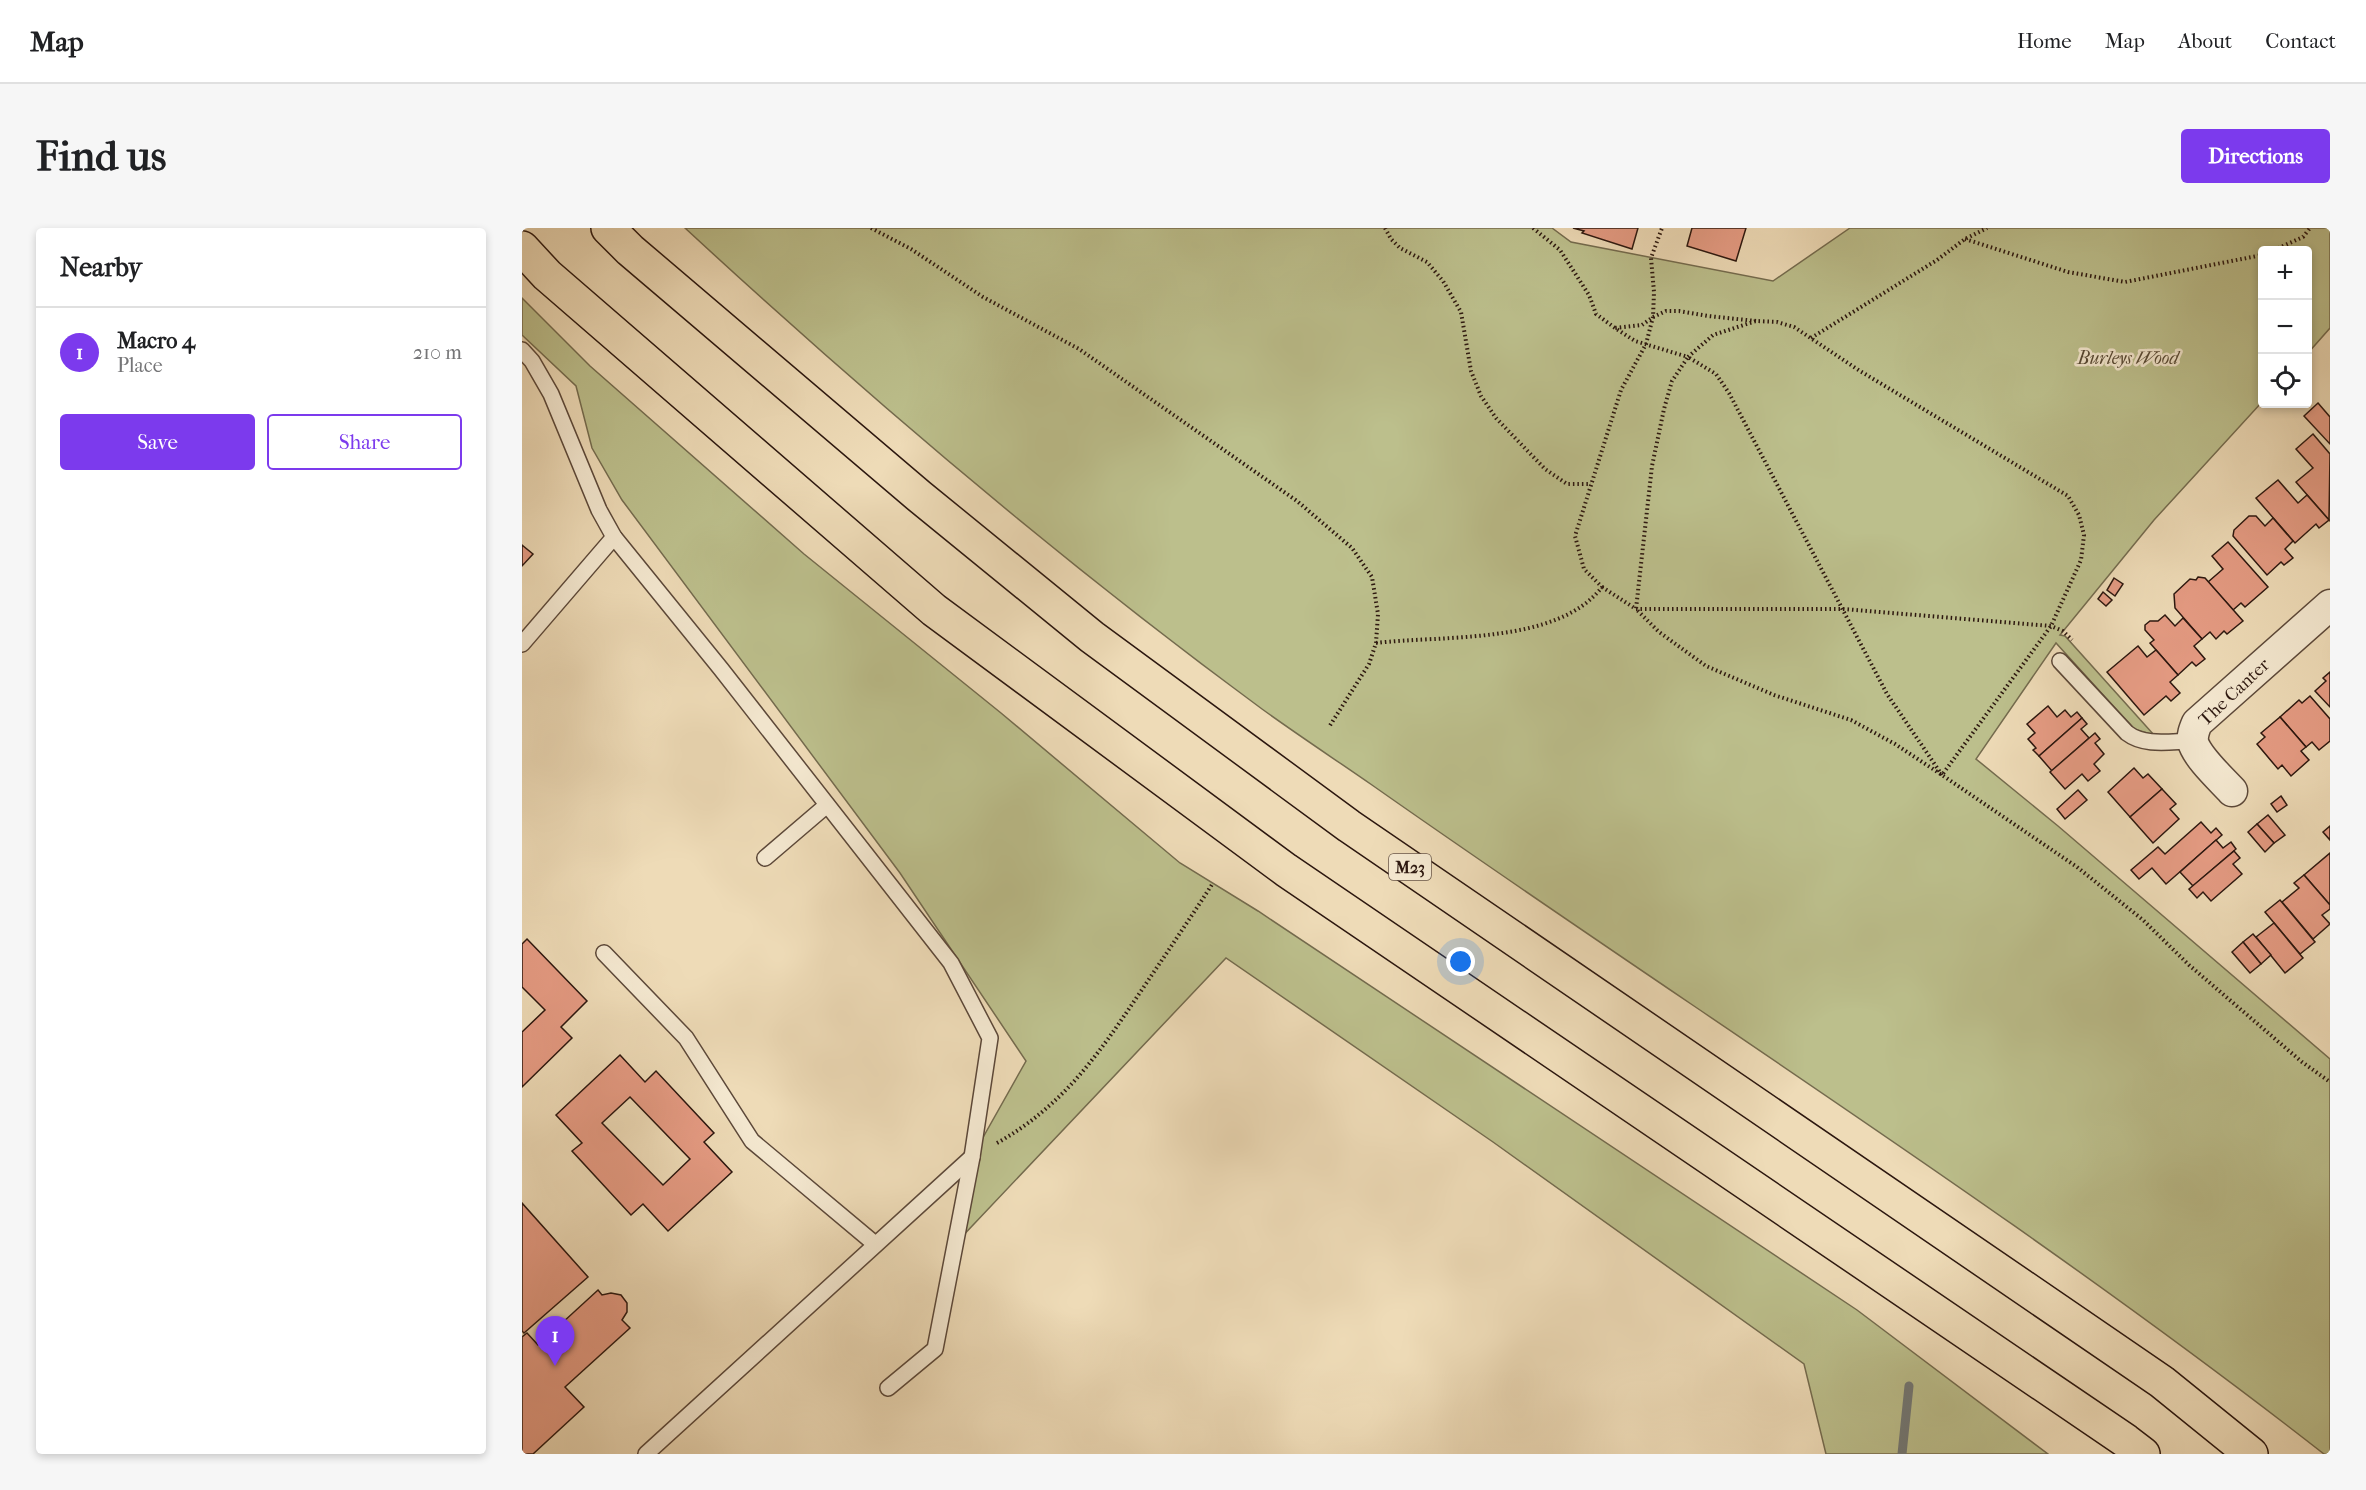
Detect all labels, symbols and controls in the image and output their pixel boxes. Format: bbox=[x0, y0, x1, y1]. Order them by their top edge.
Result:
text: Map bbox=[30, 25, 84, 58]
text: Home bbox=[2017, 29, 2072, 53]
text: Map bbox=[2105, 29, 2145, 53]
text: About bbox=[2178, 29, 2232, 53]
text: Contact bbox=[2265, 29, 2336, 53]
button: Directions bbox=[2181, 129, 2330, 183]
text: Find us bbox=[36, 132, 166, 181]
map controls bbox=[2258, 246, 2312, 408]
button: + bbox=[2258, 246, 2312, 300]
text: Nearby bbox=[60, 252, 142, 283]
button: − bbox=[2258, 300, 2312, 354]
text: Macro 4 bbox=[117, 328, 195, 354]
text: 1 bbox=[76, 341, 83, 364]
text: 210 m bbox=[413, 341, 462, 364]
park label: Burleys Wood bbox=[2077, 348, 2181, 369]
text: Place bbox=[117, 354, 163, 377]
button: locate bbox=[2258, 354, 2312, 408]
button: Save bbox=[60, 414, 255, 470]
button: Share bbox=[267, 414, 462, 470]
street label: The Canter bbox=[2195, 654, 2274, 730]
road number: M23 bbox=[1389, 854, 1431, 880]
your location bbox=[1446, 947, 1475, 976]
pin: 1 bbox=[536, 1316, 574, 1366]

